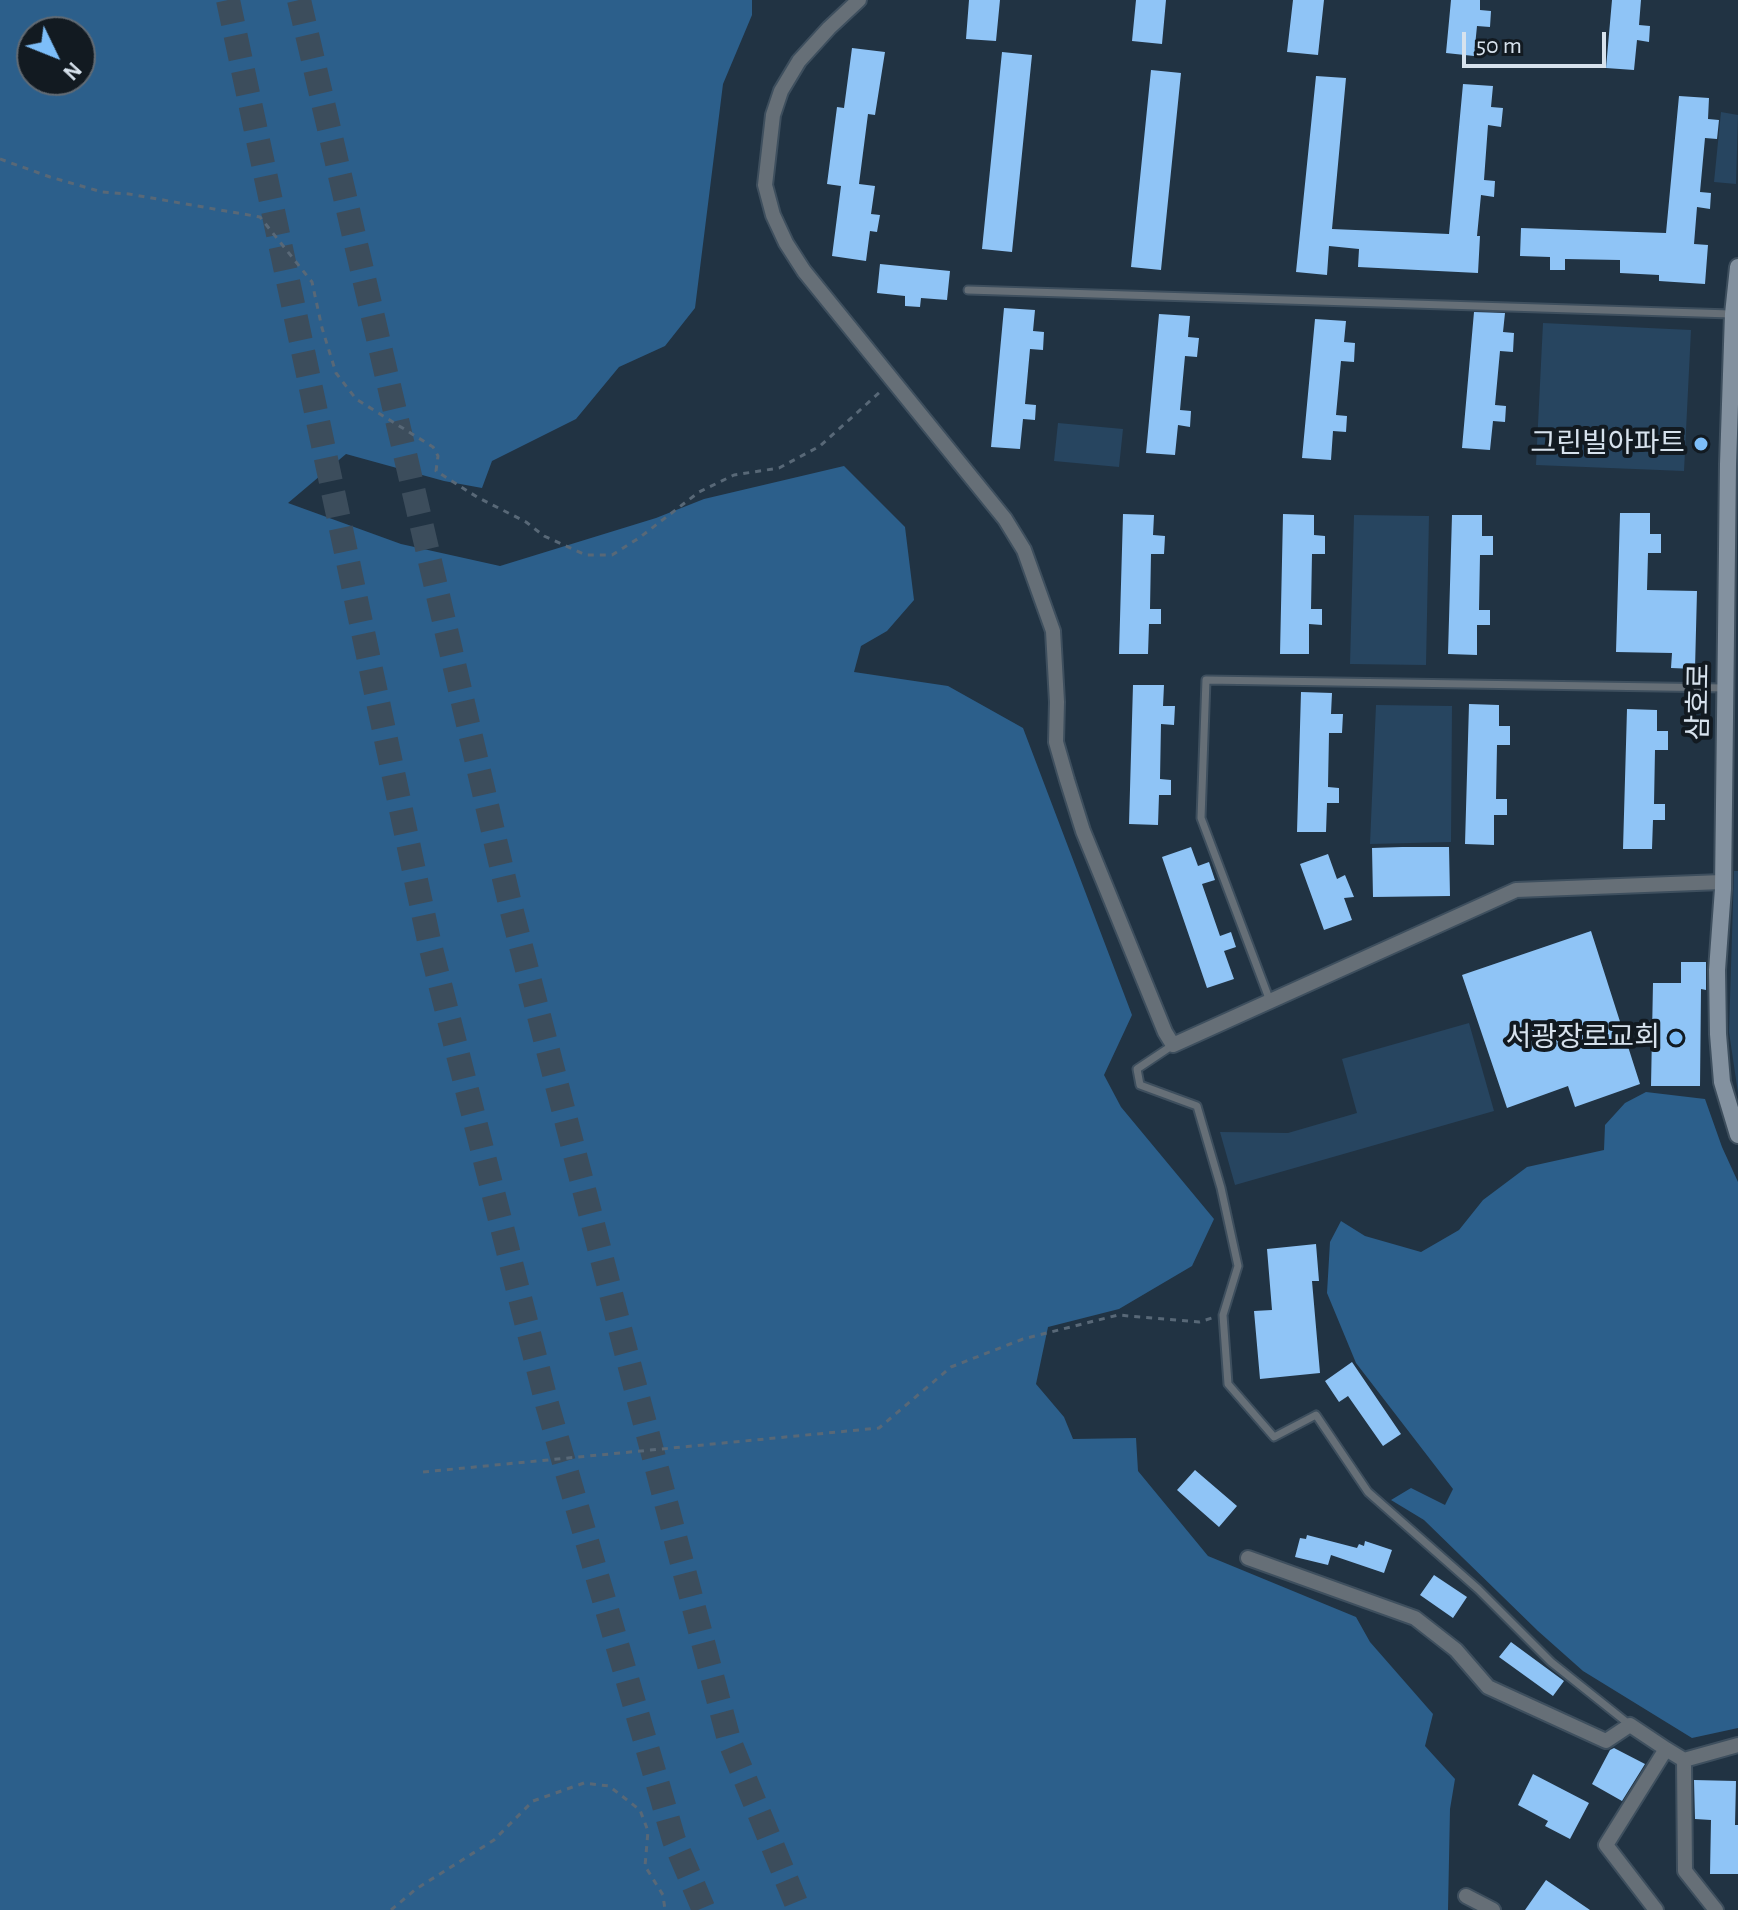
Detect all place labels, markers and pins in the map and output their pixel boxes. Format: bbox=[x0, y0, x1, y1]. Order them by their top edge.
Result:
place label: 그린빌아파트 bbox=[1530, 427, 1685, 461]
marker: 그린빌아파트 bbox=[1692, 435, 1710, 453]
place label: 서광장로교회 bbox=[1505, 1021, 1660, 1055]
marker: 서광장로교회 bbox=[1667, 1029, 1685, 1047]

